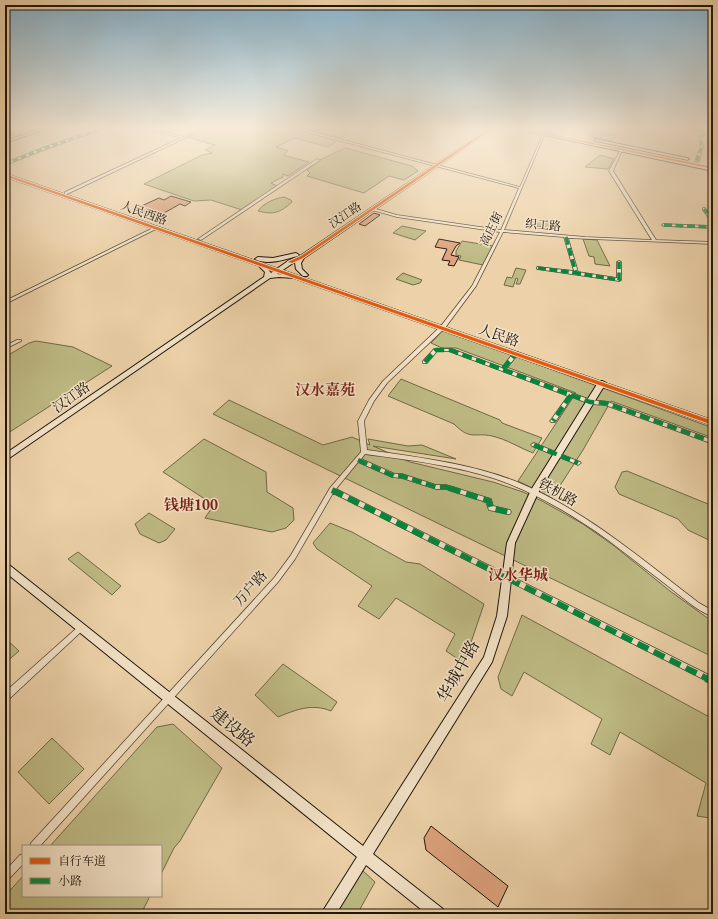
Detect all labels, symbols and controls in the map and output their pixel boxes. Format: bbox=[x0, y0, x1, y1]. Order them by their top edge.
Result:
street label: 人民西路 bbox=[119, 197, 169, 229]
street label: 汉江路 bbox=[326, 198, 364, 232]
street label: 高庄街 bbox=[476, 208, 507, 249]
street label: 织工路 bbox=[524, 215, 562, 235]
street label: 人民路 bbox=[476, 320, 522, 350]
street label: 汉江路 bbox=[49, 378, 93, 416]
district label: 汉水嘉苑 bbox=[295, 380, 355, 399]
street label: 铁机路 bbox=[535, 474, 581, 510]
district label: 钱塘100 bbox=[164, 495, 218, 514]
district label: 汉水华城 bbox=[488, 565, 548, 584]
street label: 万户路 bbox=[229, 566, 271, 610]
street label: 华城中路 bbox=[432, 636, 484, 706]
street label: 建设路 bbox=[206, 702, 260, 752]
legend bbox=[22, 845, 162, 897]
text: 自行车道 bbox=[58, 853, 106, 869]
text: 小路 bbox=[58, 873, 82, 889]

